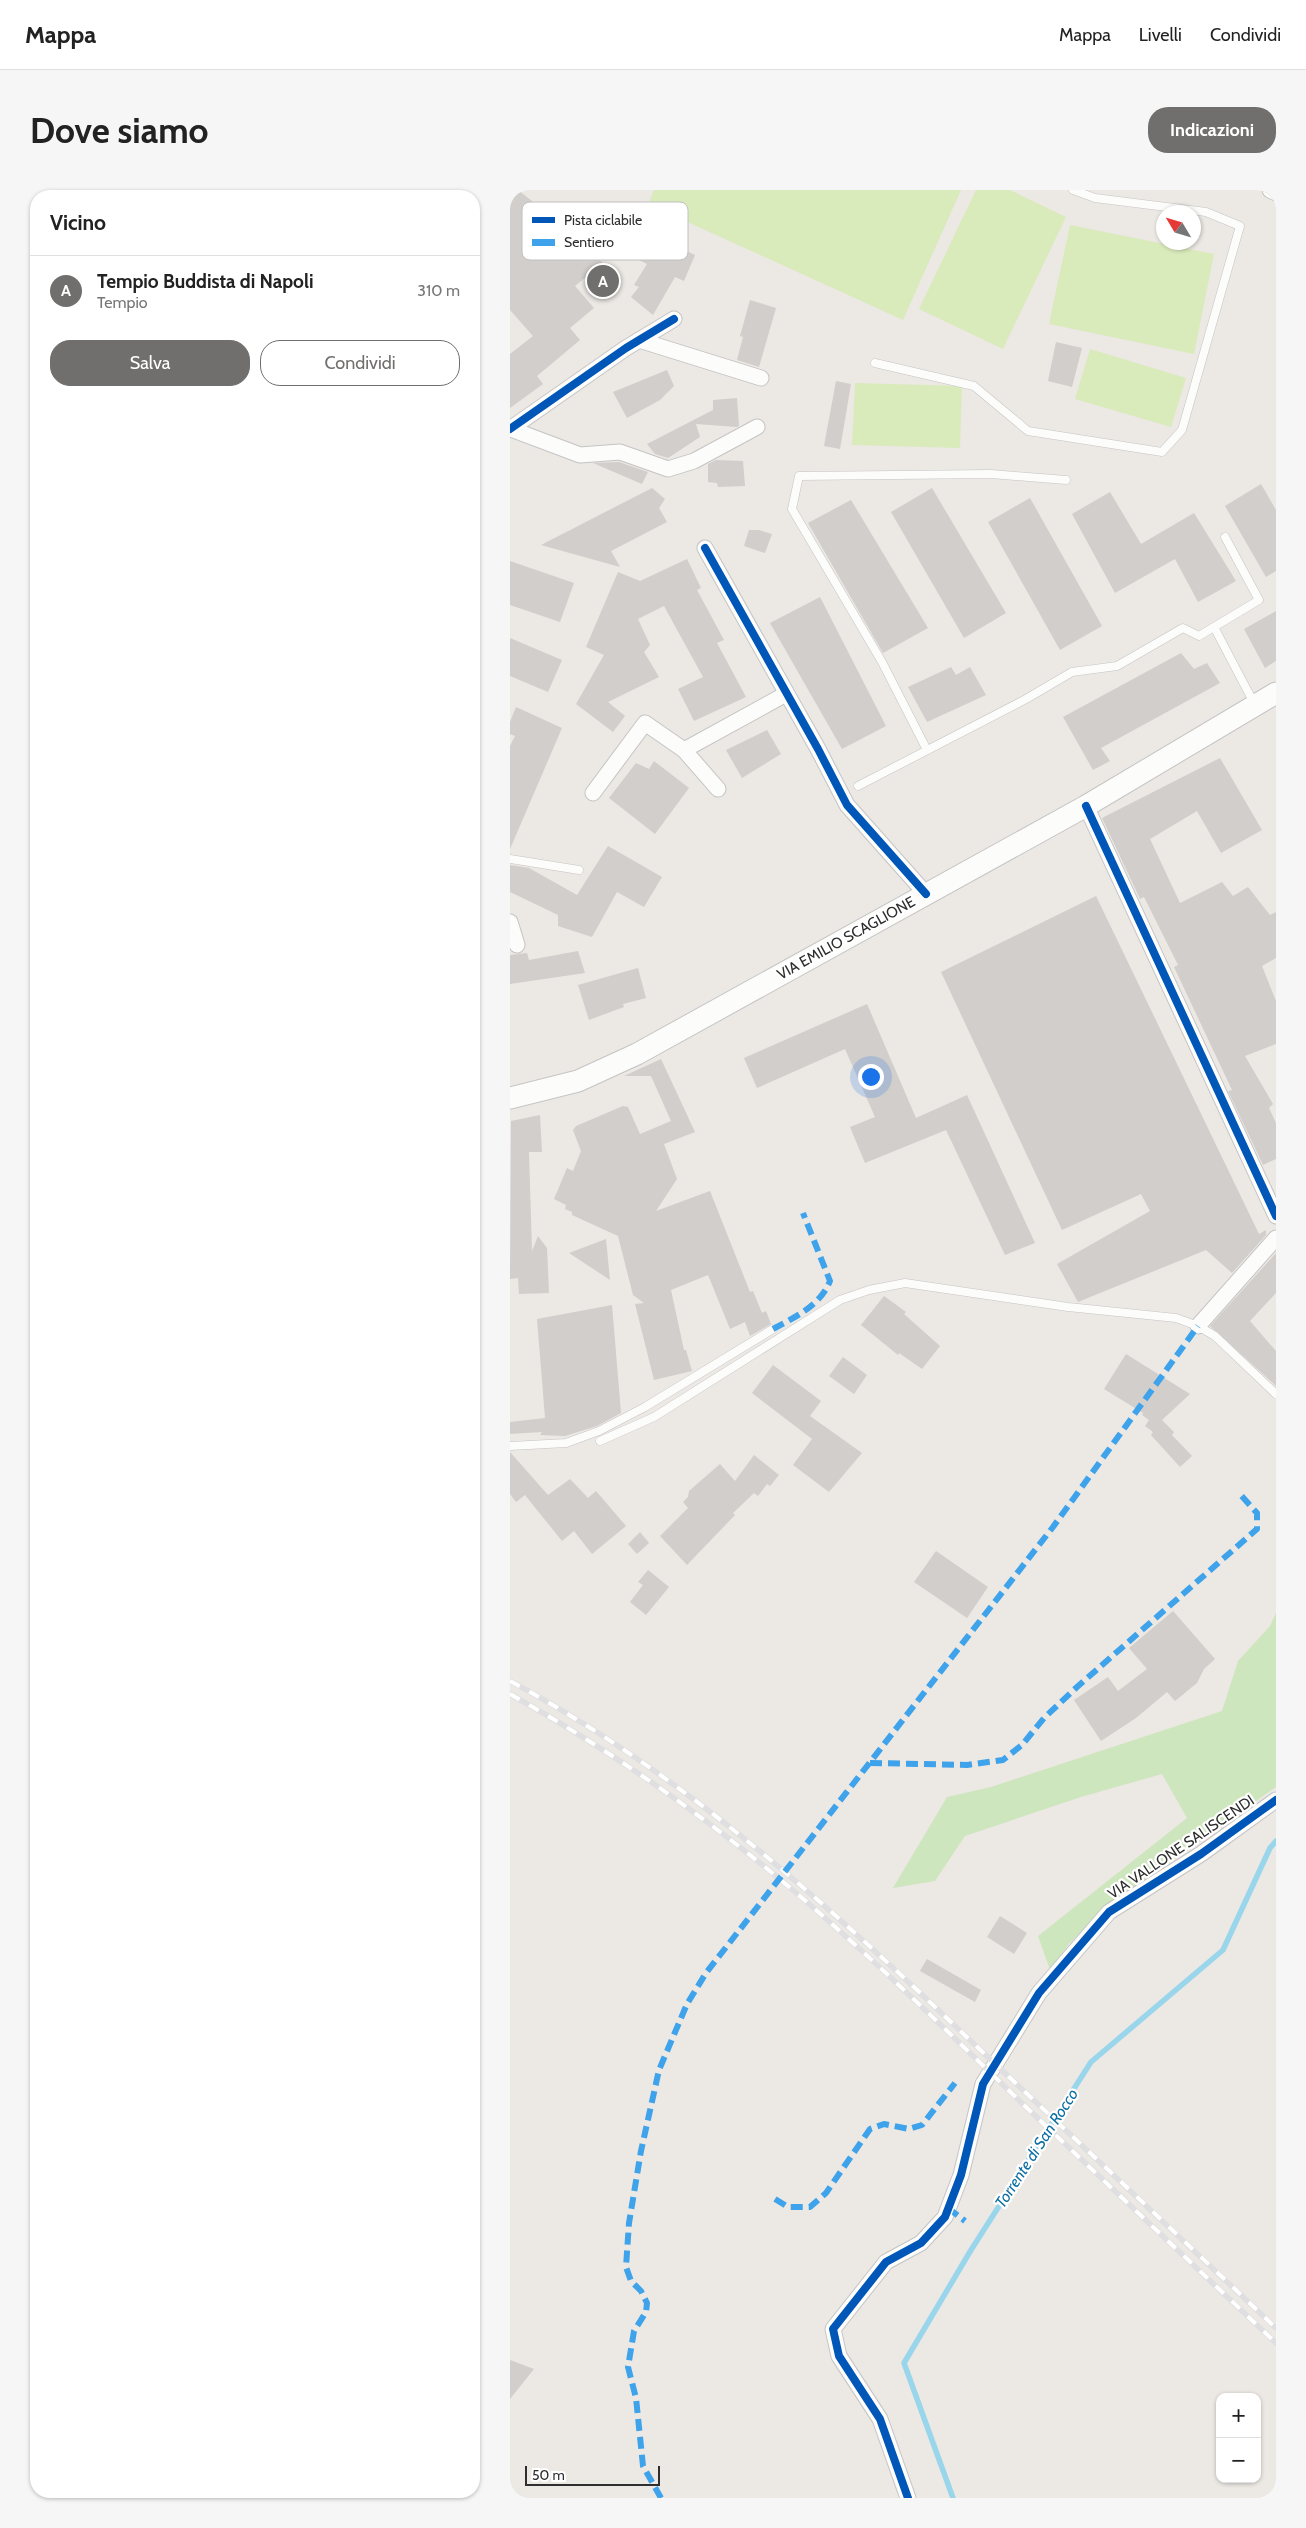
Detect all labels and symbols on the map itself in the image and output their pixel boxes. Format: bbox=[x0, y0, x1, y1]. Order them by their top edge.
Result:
legend bbox=[522, 202, 688, 260]
north arrow bbox=[1156, 205, 1201, 250]
text: Pista ciclabile bbox=[564, 211, 642, 229]
text: Sentiero bbox=[564, 233, 614, 251]
pin: A bbox=[587, 262, 619, 300]
street label: VIA EMILIO SCAGLIONE bbox=[774, 893, 918, 983]
your location bbox=[858, 1064, 884, 1090]
street label: VIA VALLONE SALISCENDI bbox=[1104, 1791, 1258, 1903]
water label: Torrente di San Rocco bbox=[991, 2085, 1082, 2211]
scale bar bbox=[525, 2463, 660, 2486]

